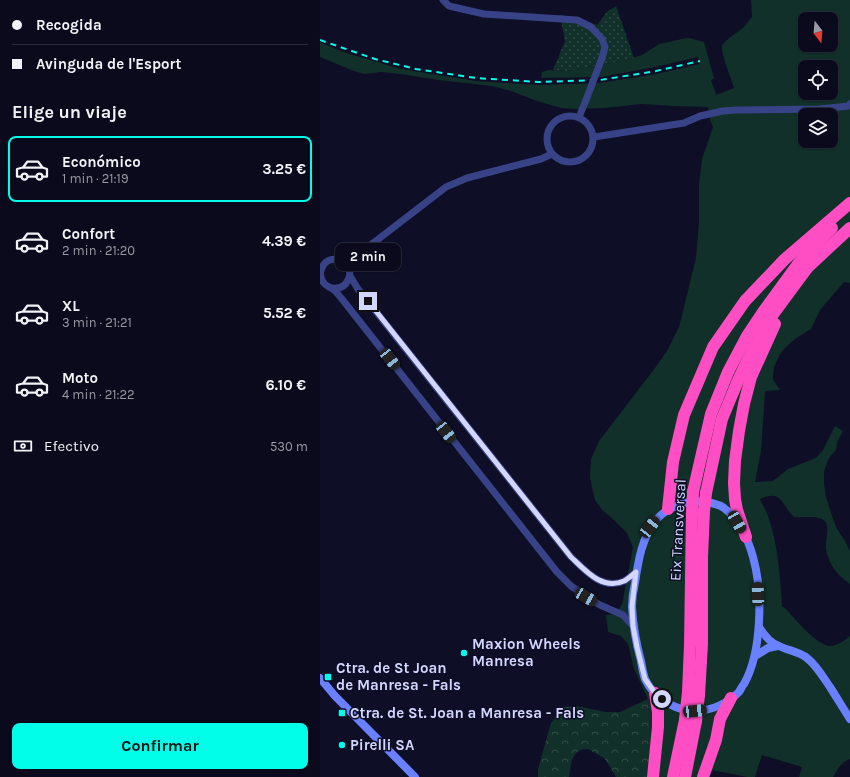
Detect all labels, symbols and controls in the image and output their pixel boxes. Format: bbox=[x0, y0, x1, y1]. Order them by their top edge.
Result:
north arrow bbox=[798, 12, 838, 52]
map controls bbox=[798, 12, 838, 148]
text: Recogida bbox=[36, 16, 102, 34]
text: Avinguda de l'Esport bbox=[36, 55, 181, 73]
button: locate bbox=[798, 60, 838, 100]
text: Elige un viaje bbox=[12, 101, 127, 123]
button: layers bbox=[798, 108, 838, 148]
icon: car bbox=[14, 151, 50, 187]
text: Económico bbox=[62, 153, 141, 171]
text: 3.25 € bbox=[262, 160, 306, 178]
text: 1 min · 21:19 bbox=[62, 171, 128, 186]
icon: car bbox=[14, 223, 50, 259]
text: Confort bbox=[62, 225, 115, 243]
text: 4.39 € bbox=[262, 232, 306, 250]
text: 2 min · 21:20 bbox=[62, 243, 135, 258]
callout: 2 min bbox=[335, 243, 401, 271]
text: 2 min bbox=[350, 249, 386, 264]
route end bbox=[359, 292, 377, 310]
icon: car bbox=[14, 295, 50, 331]
text: XL bbox=[62, 297, 80, 315]
text: 5.52 € bbox=[263, 304, 306, 322]
text: 3 min · 21:21 bbox=[62, 315, 132, 330]
car bbox=[378, 346, 402, 372]
icon: car bbox=[14, 367, 50, 403]
text: Moto bbox=[62, 369, 98, 387]
text: 6.10 € bbox=[266, 376, 306, 394]
text: 4 min · 21:22 bbox=[62, 387, 135, 402]
car bbox=[434, 419, 458, 445]
icon: cash bbox=[12, 435, 34, 457]
text: Efectivo bbox=[44, 437, 99, 455]
text: 530 m bbox=[270, 439, 308, 454]
street label: Eix Transversal bbox=[666, 479, 690, 581]
car bbox=[726, 509, 748, 535]
car bbox=[638, 514, 662, 540]
car bbox=[752, 582, 764, 606]
car bbox=[573, 586, 599, 608]
place label: Maxion Wheels Manresa bbox=[472, 635, 581, 670]
marker: Maxion Wheels Manresa bbox=[459, 648, 469, 658]
place label: Ctra. de St Joan de Manresa - Fals bbox=[336, 659, 461, 694]
marker: Ctra. de St Joan de Manresa - Fals bbox=[323, 672, 333, 682]
route start bbox=[653, 690, 671, 708]
place label: Ctra. de St. Joan a Manresa - Fals bbox=[350, 704, 584, 722]
car bbox=[682, 704, 708, 718]
marker: Ctra. de St. Joan a Manresa - Fals bbox=[337, 708, 347, 718]
button: Confirmar bbox=[12, 723, 308, 769]
place label: Pirelli SA bbox=[350, 736, 415, 754]
marker: Pirelli SA bbox=[337, 740, 347, 750]

